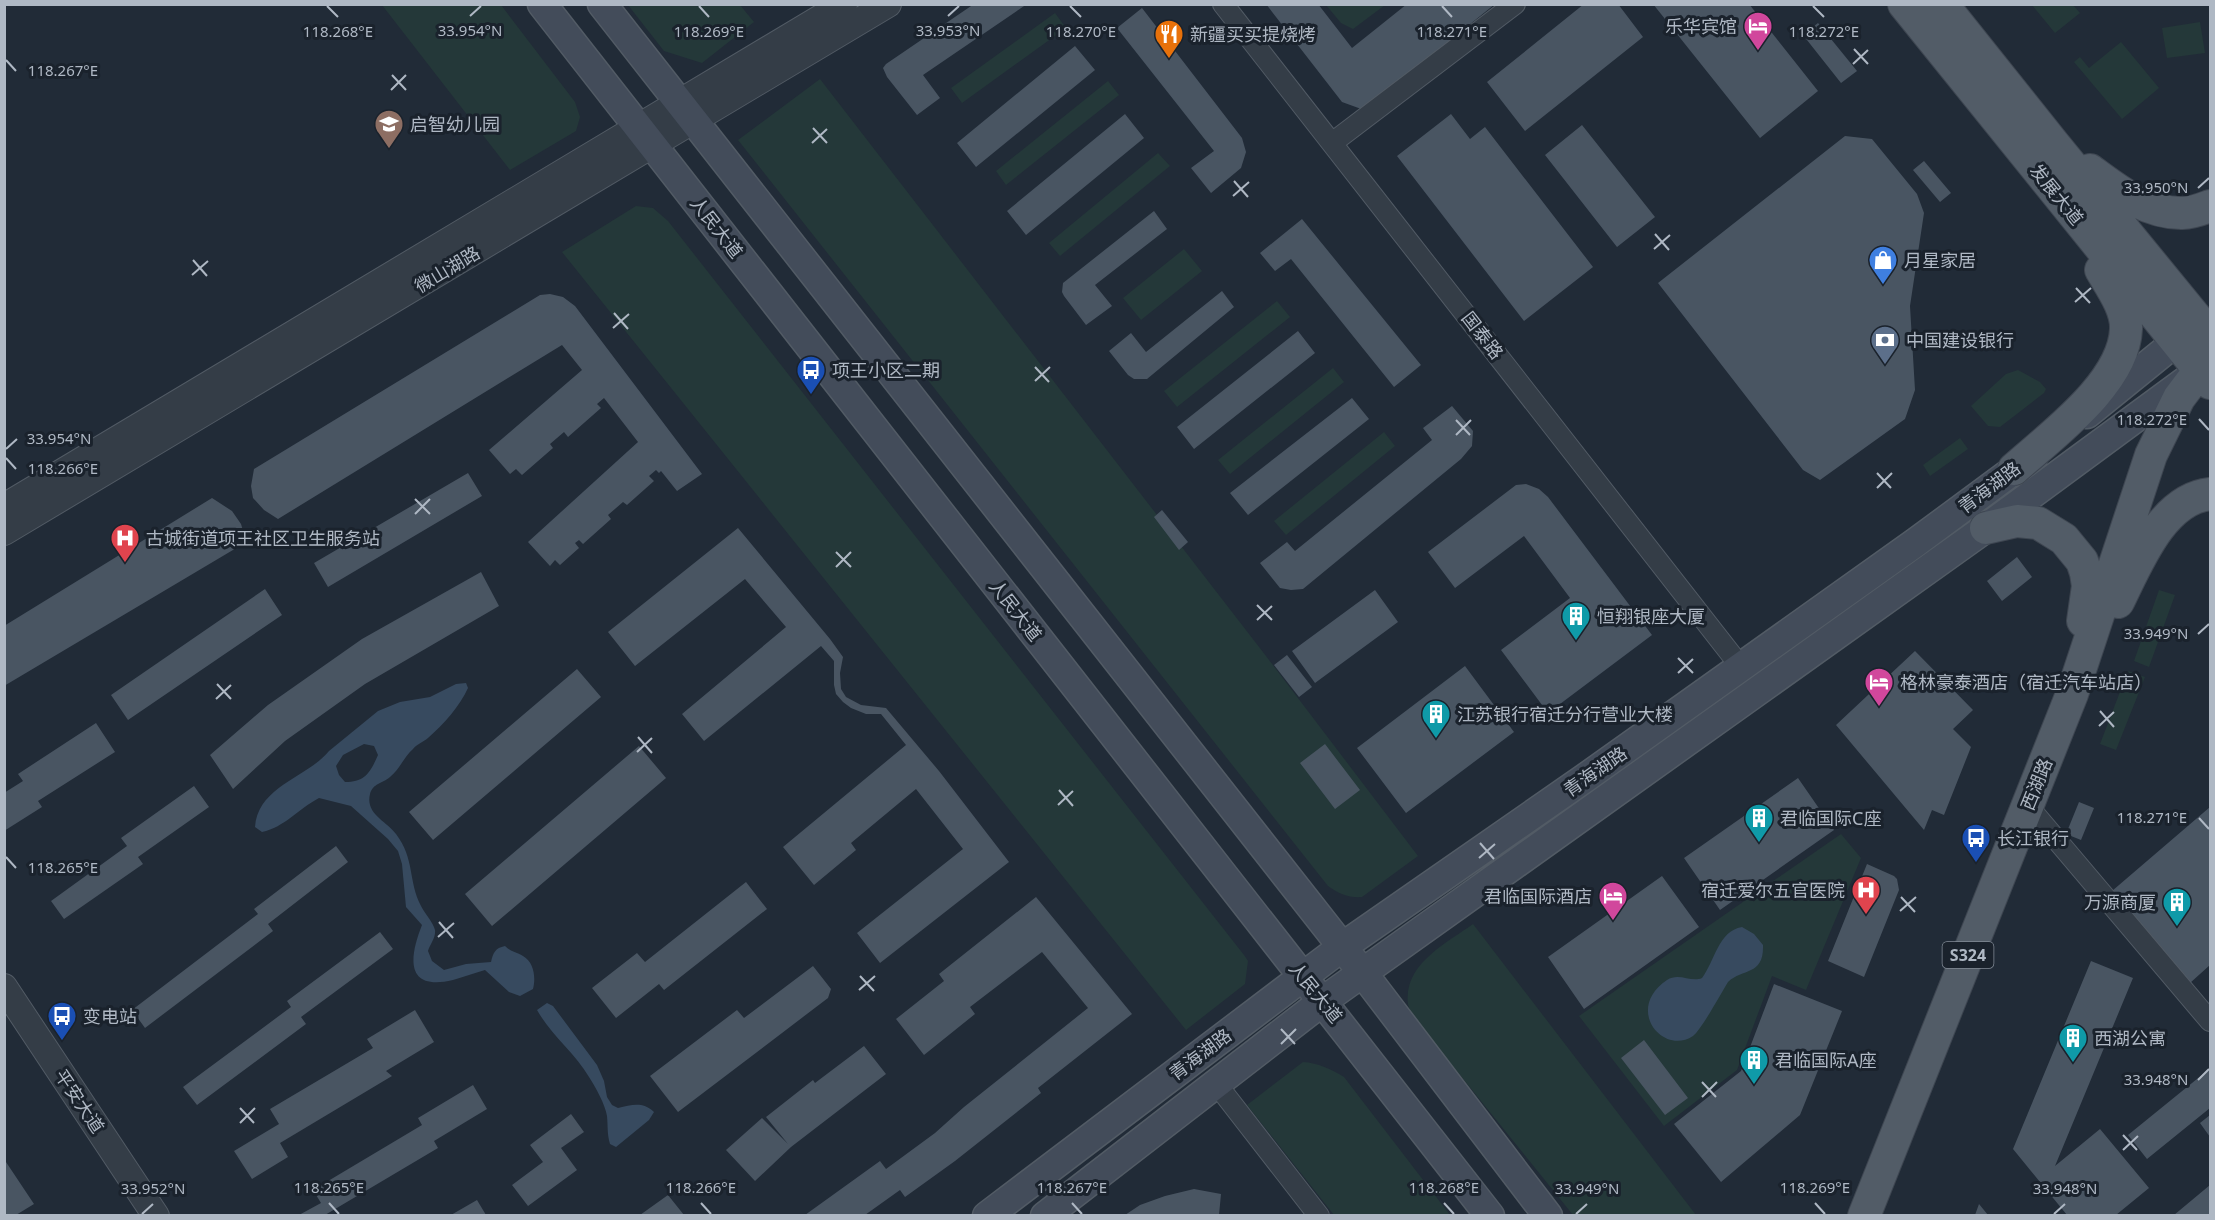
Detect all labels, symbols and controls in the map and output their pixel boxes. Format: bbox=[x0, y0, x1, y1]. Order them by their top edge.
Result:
hotel icon: 乐华宾馆 bbox=[1742, 10, 1774, 52]
place label: 乐华宾馆 bbox=[1665, 14, 1737, 38]
restaurant icon: 新疆买买提烧烤 bbox=[1153, 18, 1185, 60]
text: 33.954°N bbox=[438, 20, 502, 40]
text: 33.953°N bbox=[916, 20, 980, 40]
text: 118.268°E bbox=[303, 21, 373, 41]
text: 118.269°E bbox=[674, 21, 744, 41]
text: 118.270°E bbox=[1046, 21, 1116, 41]
text: 118.271°E bbox=[1417, 21, 1487, 41]
text: 118.272°E bbox=[1789, 21, 1859, 41]
place label: 新疆买买提烧烤 bbox=[1190, 22, 1316, 46]
text: 118.267°E bbox=[28, 60, 98, 80]
school or university icon: 启智幼儿园 bbox=[373, 108, 405, 150]
place label: 启智幼儿园 bbox=[410, 112, 500, 136]
street label: 发展大道 bbox=[2025, 158, 2089, 230]
text: 33.950°N bbox=[2124, 177, 2188, 197]
street label: 人民大道 bbox=[685, 191, 749, 263]
street label: 微山湖路 bbox=[410, 240, 484, 298]
shop icon: 月星家居 bbox=[1867, 244, 1899, 286]
place label: 月星家居 bbox=[1904, 248, 1976, 272]
street label: 国泰路 bbox=[1457, 306, 1509, 364]
bank icon: 中国建设银行 bbox=[1869, 324, 1901, 366]
place label: 中国建设银行 bbox=[1906, 328, 2014, 352]
bus stop icon: 项王小区二期 bbox=[795, 354, 827, 396]
place label: 项王小区二期 bbox=[832, 358, 940, 382]
text: 118.272°E bbox=[2117, 409, 2187, 429]
text: 33.954°N bbox=[27, 428, 91, 448]
street label: 青海湖路 bbox=[1953, 456, 2025, 518]
text: 118.266°E bbox=[28, 458, 98, 478]
hospital icon: 古城街道项王社区卫生服务站 bbox=[109, 522, 141, 564]
place label: 古城街道项王社区卫生服务站 bbox=[146, 526, 380, 550]
street label: 人民大道 bbox=[984, 574, 1048, 646]
building icon: 恒翔银座大厦 bbox=[1560, 600, 1592, 642]
place label: 恒翔银座大厦 bbox=[1597, 604, 1705, 628]
text: 33.949°N bbox=[2124, 623, 2188, 643]
hotel icon: 格林豪泰酒店（宿迁汽车站店） bbox=[1863, 666, 1895, 708]
place label: 格林豪泰酒店（宿迁汽车站店） bbox=[1900, 670, 2152, 694]
building icon: 江苏银行宿迁分行营业大楼 bbox=[1420, 698, 1452, 740]
place label: 江苏银行宿迁分行营业大楼 bbox=[1457, 702, 1673, 726]
street label: 青海湖路 bbox=[1559, 741, 1631, 801]
street label: 西湖路 bbox=[2015, 754, 2057, 814]
building icon: 君临国际C座 bbox=[1743, 802, 1775, 844]
place label: 君临国际C座 bbox=[1780, 806, 1881, 830]
text: 118.271°E bbox=[2117, 807, 2187, 827]
bus stop icon: 长江银行 bbox=[1960, 822, 1992, 864]
place label: 长江银行 bbox=[1997, 826, 2069, 850]
text: 118.265°E bbox=[28, 857, 98, 877]
hospital icon: 宿迁爱尔五官医院 bbox=[1850, 874, 1882, 916]
place label: 宿迁爱尔五官医院 bbox=[1701, 878, 1845, 902]
hotel icon: 君临国际酒店 bbox=[1597, 880, 1629, 922]
place label: 君临国际酒店 bbox=[1484, 884, 1592, 908]
building icon: 万源商厦 bbox=[2161, 886, 2193, 928]
place label: 万源商厦 bbox=[2084, 890, 2156, 914]
road number: S324 bbox=[1942, 942, 1994, 968]
street label: 人民大道 bbox=[1284, 956, 1348, 1028]
bus stop icon: 变电站 bbox=[46, 1000, 78, 1042]
place label: 变电站 bbox=[83, 1004, 137, 1028]
building icon: 西湖公寓 bbox=[2057, 1022, 2089, 1064]
street label: 青海湖路 bbox=[1164, 1023, 1236, 1085]
place label: 西湖公寓 bbox=[2094, 1026, 2166, 1050]
building icon: 君临国际A座 bbox=[1738, 1044, 1770, 1086]
place label: 君临国际A座 bbox=[1775, 1048, 1877, 1072]
street label: 平安大道 bbox=[50, 1064, 110, 1138]
text: 33.948°N bbox=[2124, 1069, 2188, 1089]
text: 118.265°E bbox=[294, 1177, 364, 1197]
text: 118.266°E bbox=[666, 1177, 736, 1197]
text: 118.267°E bbox=[1037, 1177, 1107, 1197]
text: 118.268°E bbox=[1409, 1177, 1479, 1197]
text: 118.269°E bbox=[1780, 1177, 1850, 1197]
text: 33.952°N bbox=[121, 1178, 185, 1198]
text: 33.949°N bbox=[1555, 1178, 1619, 1198]
text: 33.948°N bbox=[2033, 1178, 2097, 1198]

